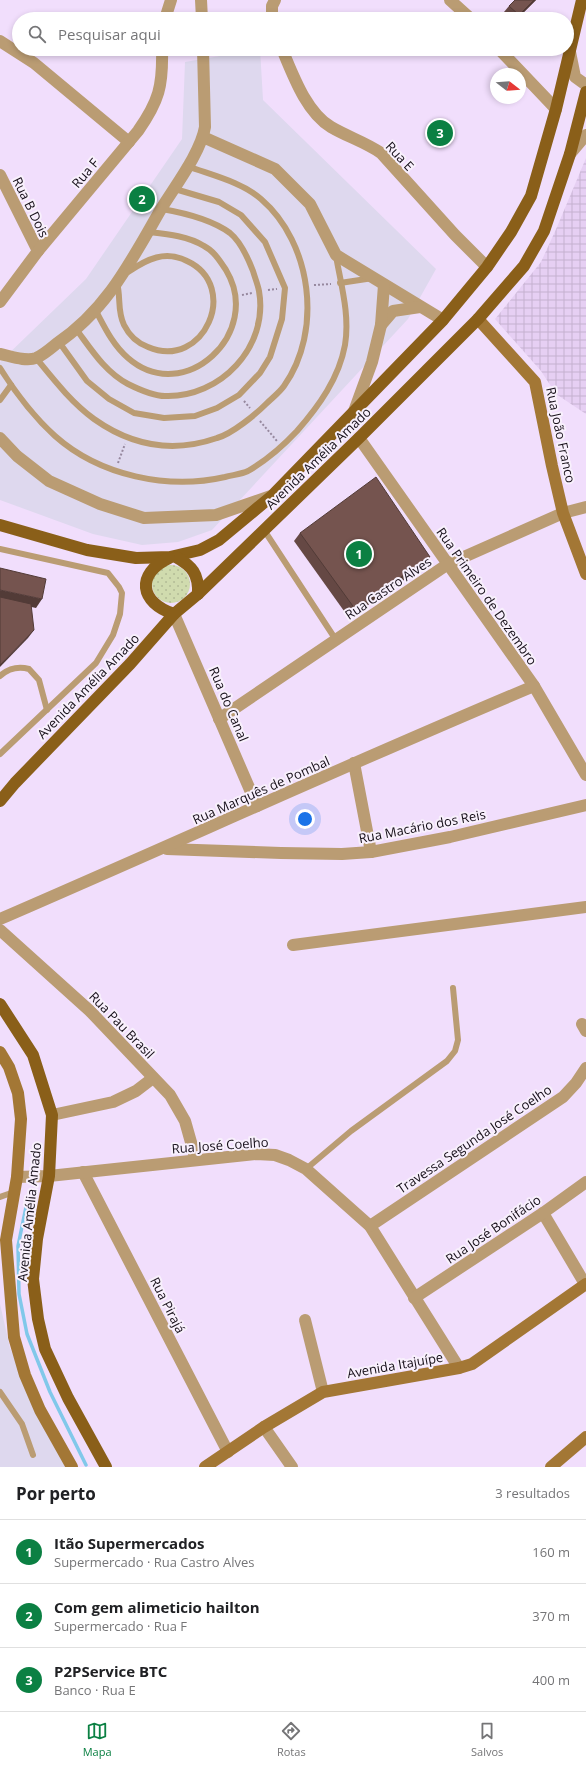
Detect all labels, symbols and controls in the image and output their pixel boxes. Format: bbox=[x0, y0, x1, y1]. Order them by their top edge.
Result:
search box bbox=[12, 12, 574, 56]
icon: search bbox=[26, 23, 48, 45]
text: Pesquisar aqui bbox=[58, 24, 161, 44]
north arrow bbox=[490, 68, 526, 104]
pin: 3 bbox=[427, 118, 453, 148]
street label: Rua E bbox=[382, 137, 418, 175]
street label: Rua F bbox=[67, 154, 103, 192]
street label: Rua B Dois bbox=[9, 174, 53, 240]
pin: 2 bbox=[129, 184, 155, 214]
street label: Rua João Franco bbox=[542, 385, 580, 485]
street label: Avenida Amélia Amado bbox=[261, 403, 375, 513]
street label: Rua Primeiro de Dezembro bbox=[433, 524, 542, 668]
pin: 1 bbox=[346, 539, 372, 569]
street label: Rua Castro Alves bbox=[341, 552, 435, 624]
street label: Avenida Amélia Amado bbox=[33, 629, 143, 743]
street label: Rua do Canal bbox=[205, 664, 253, 744]
street label: Rua Marquês de Pombal bbox=[190, 752, 332, 828]
street label: Rua Macário dos Reis bbox=[357, 805, 487, 847]
your location bbox=[295, 809, 315, 829]
street label: Rua Pau Brasil bbox=[85, 988, 159, 1062]
street label: Travessa Segunda José Coelho bbox=[393, 1080, 555, 1198]
street label: Rua José Coelho bbox=[171, 1133, 269, 1157]
street label: Avenida Amélia Amado bbox=[13, 1141, 45, 1282]
street label: Rua José Bonifácio bbox=[442, 1190, 544, 1268]
street label: Rua Pirajá bbox=[146, 1274, 190, 1336]
street label: Avenida Itajuípe bbox=[346, 1348, 444, 1382]
text: Por perto bbox=[16, 1482, 96, 1505]
text: 3 resultados bbox=[495, 1484, 570, 1502]
text: Itão Supermercados bbox=[54, 1533, 204, 1553]
text: 1 bbox=[25, 1543, 33, 1561]
text: 160 m bbox=[532, 1543, 570, 1561]
text: Supermercado · Rua Castro Alves bbox=[54, 1553, 255, 1571]
text: Com gem alimeticio hailton bbox=[54, 1597, 260, 1617]
text: 2 bbox=[25, 1607, 33, 1625]
text: 370 m bbox=[532, 1607, 570, 1625]
text: Supermercado · Rua F bbox=[54, 1617, 187, 1635]
text: P2PService BTC bbox=[54, 1661, 167, 1681]
text: 3 bbox=[25, 1671, 33, 1689]
text: 400 m bbox=[532, 1671, 570, 1689]
text: Banco · Rua E bbox=[54, 1681, 136, 1699]
tab: Mapa bbox=[83, 1720, 112, 1759]
tab: Rotas bbox=[277, 1720, 306, 1759]
tab: Salvos bbox=[471, 1720, 503, 1759]

